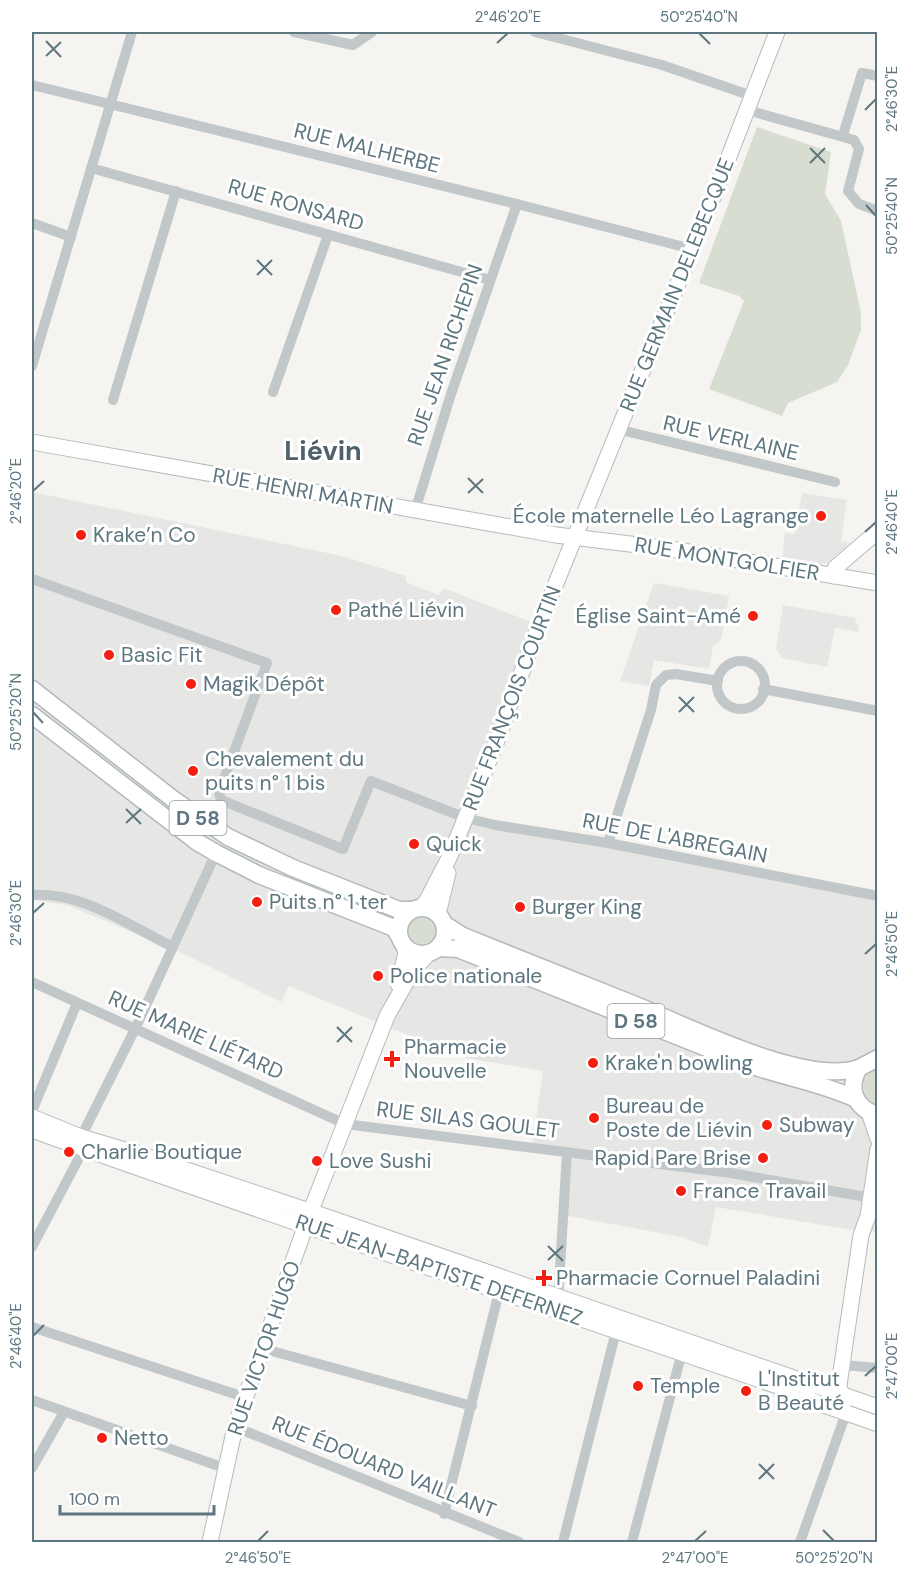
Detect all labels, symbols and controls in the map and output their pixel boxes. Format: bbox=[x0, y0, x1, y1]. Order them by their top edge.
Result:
text: 2°46'20"E bbox=[475, 7, 541, 27]
text: 50°25'40"N bbox=[660, 7, 738, 27]
text: 2°46'30"E bbox=[882, 66, 902, 132]
street label: RUE MALHERBE bbox=[291, 116, 443, 180]
street label: RUE GERMAIN DELEBECQUE bbox=[613, 154, 741, 416]
street label: RUE RONSARD bbox=[225, 172, 367, 238]
text: 50°25'40"N bbox=[882, 177, 902, 255]
street label: RUE JEAN RICHEPIN bbox=[401, 260, 489, 450]
street label: RUE VERLAINE bbox=[660, 409, 802, 467]
district label: Liévin bbox=[284, 433, 362, 468]
text: 2°46'20"E bbox=[6, 458, 26, 524]
street label: RUE HENRI MARTIN bbox=[211, 461, 395, 521]
text: 2°46'40"E bbox=[882, 489, 902, 555]
place label: École maternelle Léo Lagrange bbox=[513, 502, 809, 530]
marker: École maternelle Léo Lagrange bbox=[814, 509, 828, 523]
place label: Krake’n Co bbox=[93, 521, 196, 549]
marker: Krake’n Co bbox=[74, 528, 88, 542]
street label: RUE MONTGOLFIER bbox=[633, 531, 821, 587]
street label: RUE FRANÇOIS COURTIN bbox=[456, 582, 568, 814]
place label: Pathé Liévin bbox=[348, 596, 464, 624]
place label: Église Saint-Amé bbox=[575, 602, 741, 630]
marker: Pathé Liévin bbox=[329, 603, 343, 617]
marker: Église Saint-Amé bbox=[746, 609, 760, 623]
place label: Basic Fit bbox=[121, 641, 203, 669]
marker: Basic Fit bbox=[102, 648, 116, 662]
place label: Magik Dépôt bbox=[203, 670, 325, 698]
text: 50°25'20"N bbox=[6, 673, 26, 751]
marker: Magik Dépôt bbox=[184, 677, 198, 691]
place label: Chevalement du puits n° 1 bis bbox=[205, 745, 364, 797]
marker: Chevalement du puits n° 1 bis bbox=[186, 764, 200, 778]
road number: D 58 bbox=[170, 801, 226, 835]
street label: RUE DE L'ABREGAIN bbox=[580, 806, 770, 870]
place label: Quick bbox=[426, 830, 482, 858]
marker: Quick bbox=[407, 837, 421, 851]
text: 2°46'30"E bbox=[6, 880, 26, 946]
place label: Puits n° 1 ter bbox=[269, 888, 387, 916]
place label: Burger King bbox=[532, 893, 642, 921]
marker: Puits n° 1 ter bbox=[250, 895, 264, 909]
marker: Burger King bbox=[513, 900, 527, 914]
text: 2°46'50"E bbox=[882, 911, 902, 977]
place label: Police nationale bbox=[390, 962, 542, 990]
marker: Police nationale bbox=[371, 969, 385, 983]
street label: RUE MARIE LIÉTARD bbox=[104, 984, 288, 1086]
road number: D 58 bbox=[608, 1004, 664, 1038]
place label: Pharmacie Nouvelle bbox=[404, 1033, 507, 1085]
place label: Krake'n bowling bbox=[605, 1049, 753, 1077]
marker: Pharmacie Nouvelle bbox=[385, 1052, 399, 1066]
marker: Krake'n bowling bbox=[586, 1056, 600, 1070]
place label: Bureau de Poste de Liévin bbox=[606, 1092, 752, 1144]
street label: RUE SILAS GOULET bbox=[375, 1095, 561, 1145]
marker: Bureau de Poste de Liévin bbox=[587, 1111, 601, 1125]
place label: Subway bbox=[779, 1111, 855, 1139]
marker: Subway bbox=[760, 1118, 774, 1132]
place label: Charlie Boutique bbox=[81, 1138, 242, 1166]
place label: Rapid Pare Brise bbox=[595, 1144, 751, 1172]
marker: Charlie Boutique bbox=[62, 1145, 76, 1159]
place label: Love Sushi bbox=[329, 1147, 431, 1175]
marker: Rapid Pare Brise bbox=[756, 1151, 770, 1165]
marker: Love Sushi bbox=[310, 1154, 324, 1168]
place label: France Travail bbox=[693, 1177, 826, 1205]
marker: France Travail bbox=[674, 1184, 688, 1198]
street label: RUE JEAN-BAPTISTE DEFERNEZ bbox=[292, 1208, 586, 1332]
street label: RUE VICTOR HUGO bbox=[221, 1257, 307, 1439]
place label: Pharmacie Cornuel Paladini bbox=[556, 1264, 820, 1292]
marker: Pharmacie Cornuel Paladini bbox=[537, 1271, 551, 1285]
text: 2°46'40"E bbox=[6, 1303, 26, 1369]
text: 2°47'00"E bbox=[882, 1332, 902, 1400]
place label: L'Institut B Beauté bbox=[758, 1365, 844, 1417]
place label: Temple bbox=[650, 1372, 720, 1400]
marker: Temple bbox=[631, 1379, 645, 1393]
marker: L'Institut B Beauté bbox=[739, 1384, 753, 1398]
street label: RUE ÉDOUARD VAILLANT bbox=[268, 1409, 500, 1525]
place label: Netto bbox=[114, 1424, 169, 1452]
marker: Netto bbox=[95, 1431, 109, 1445]
scale bar bbox=[60, 1478, 214, 1516]
text: 100 m bbox=[69, 1487, 120, 1511]
text: 2°46'50"E bbox=[225, 1548, 291, 1568]
text: 2°47'00"E bbox=[661, 1548, 729, 1568]
text: 50°25'20"N bbox=[795, 1548, 873, 1568]

